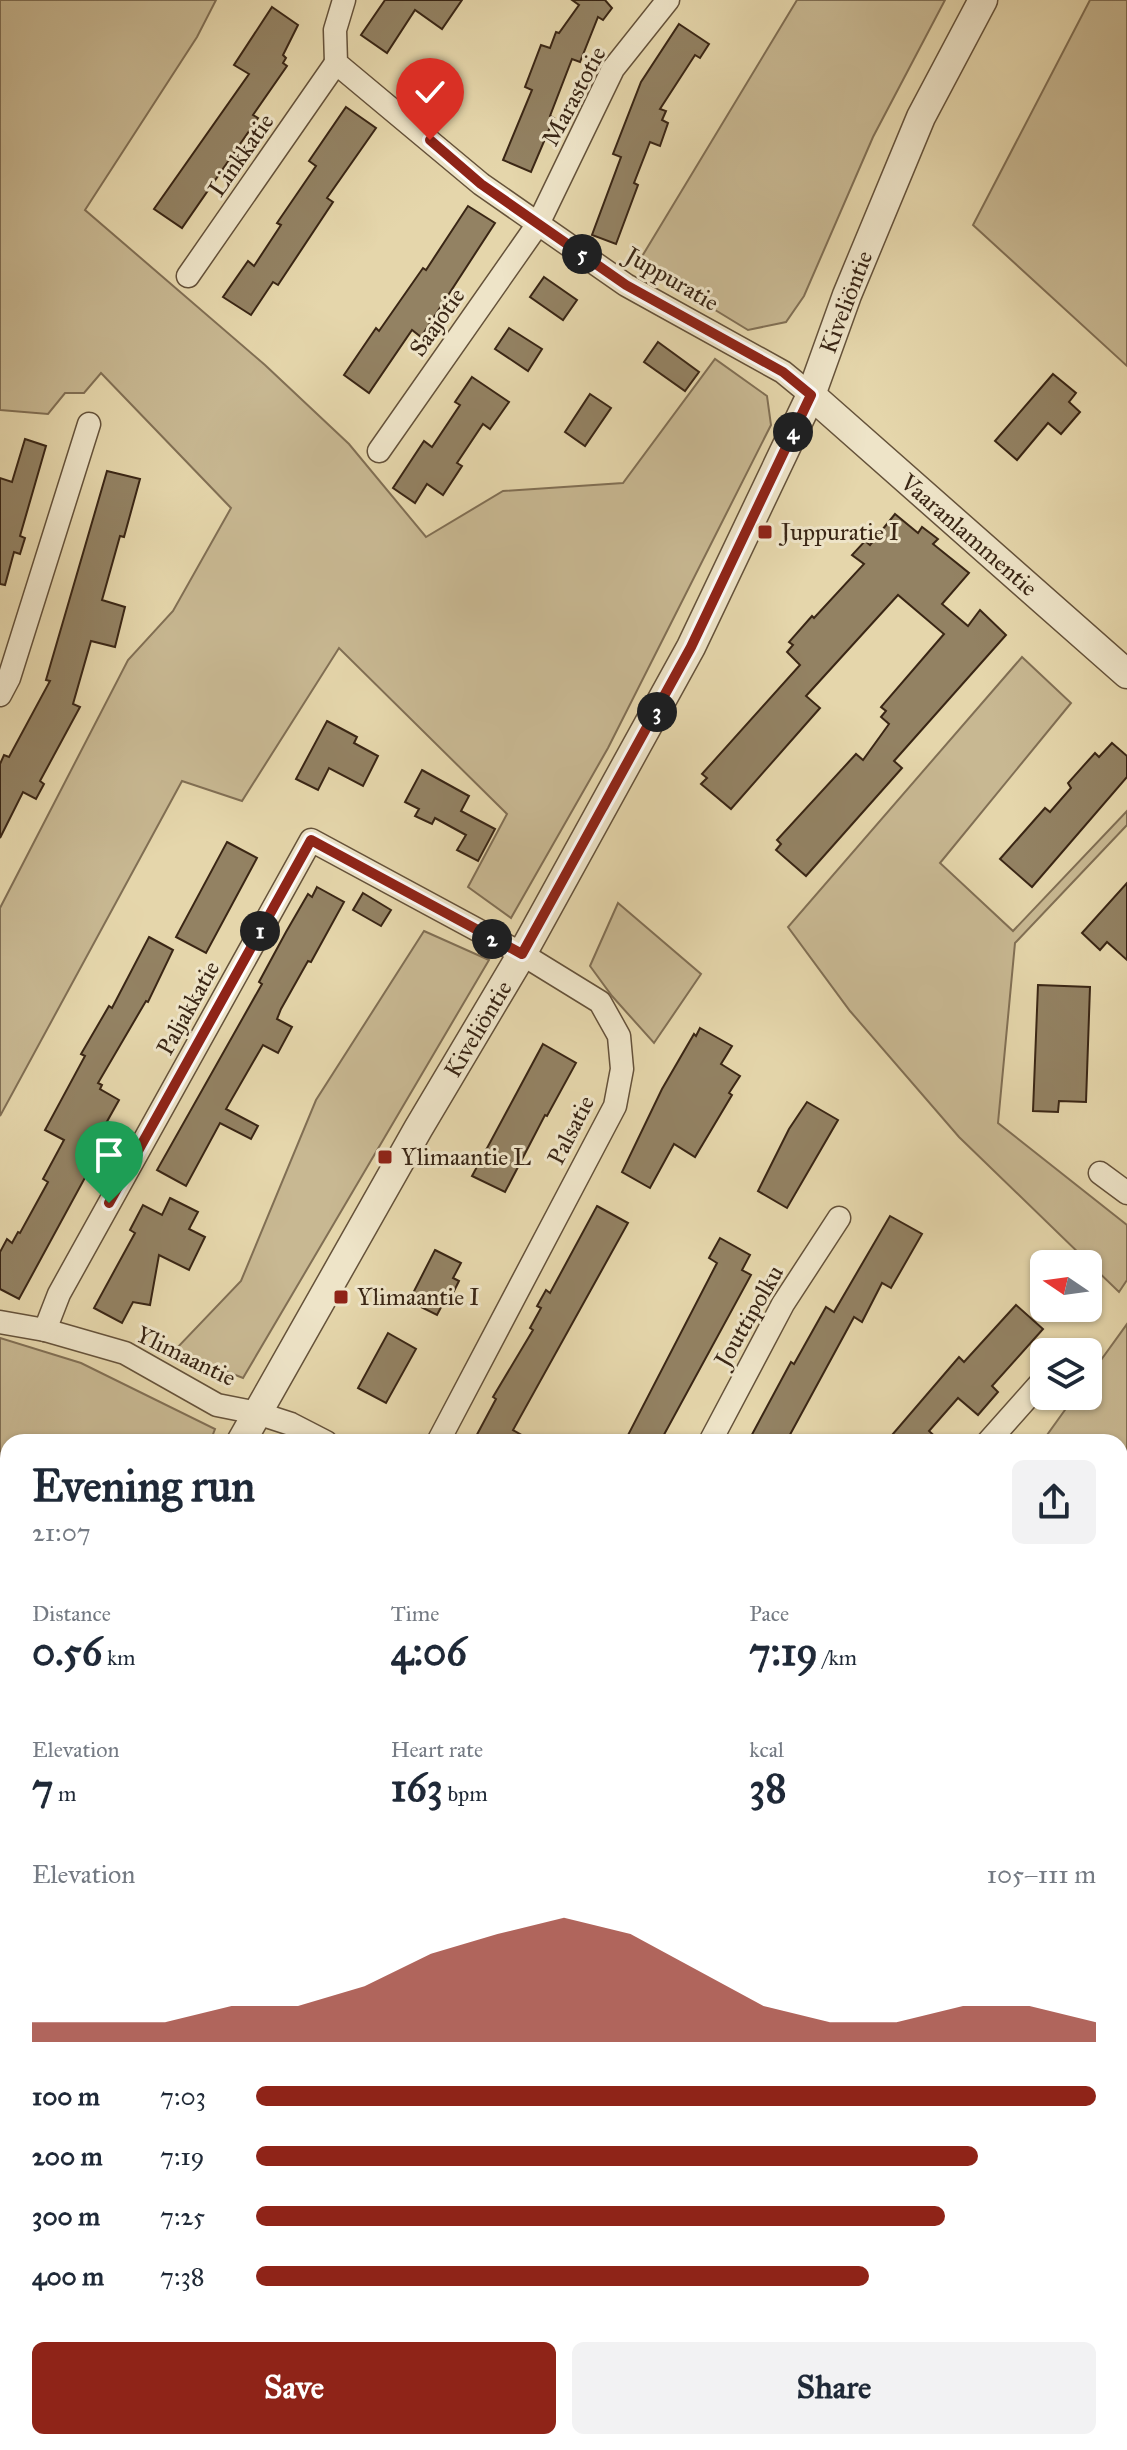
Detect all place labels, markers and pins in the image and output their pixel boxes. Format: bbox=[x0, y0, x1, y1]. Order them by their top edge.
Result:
pin bbox=[396, 58, 464, 140]
pin: 5 bbox=[562, 234, 602, 274]
pin: 4 bbox=[773, 412, 813, 452]
place label: Juppuratie I bbox=[778, 517, 899, 547]
marker: Juppuratie I bbox=[756, 523, 774, 541]
pin: 3 bbox=[637, 692, 677, 732]
pin: 1 bbox=[240, 911, 280, 951]
pin: 2 bbox=[472, 919, 512, 959]
pin bbox=[75, 1121, 143, 1203]
place label: Ylimaantie L bbox=[401, 1142, 531, 1172]
marker: Ylimaantie L bbox=[376, 1148, 394, 1166]
place label: Ylimaantie I bbox=[357, 1282, 480, 1312]
marker: Ylimaantie I bbox=[332, 1288, 350, 1306]

